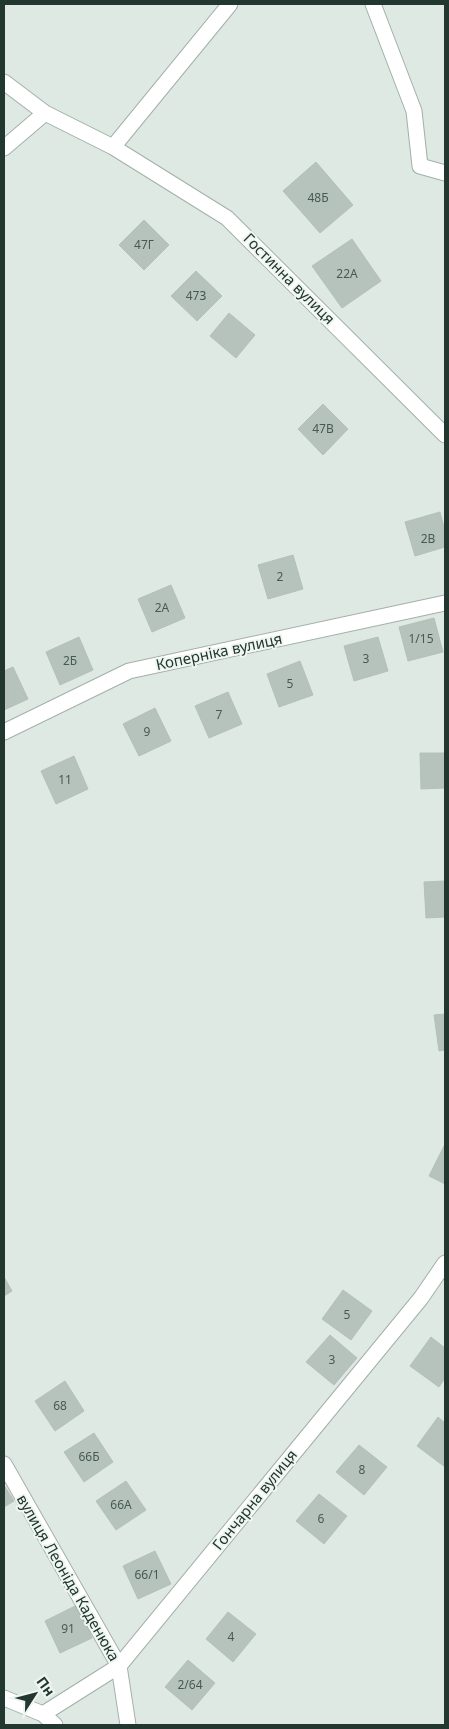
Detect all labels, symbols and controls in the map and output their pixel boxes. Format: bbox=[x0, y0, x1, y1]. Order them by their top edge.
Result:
house number: 48Б bbox=[307, 189, 329, 206]
street label: Гостинна вулиця bbox=[240, 228, 340, 328]
house number: 47Г bbox=[134, 236, 154, 253]
house number: 22А bbox=[336, 265, 358, 282]
house number: 47З bbox=[186, 287, 206, 304]
house number: 47В bbox=[312, 420, 334, 437]
house number: 2В bbox=[421, 530, 436, 547]
house number: 2 bbox=[277, 568, 284, 585]
house number: 2А bbox=[155, 599, 170, 616]
street label: Коперніка вулиця bbox=[154, 628, 284, 674]
house number: 1/15 bbox=[408, 630, 434, 647]
house number: 3 bbox=[363, 650, 370, 667]
house number: 2Б bbox=[63, 652, 77, 669]
house number: 5 bbox=[287, 675, 294, 692]
house number: 7 bbox=[216, 706, 223, 723]
house number: 9 bbox=[144, 723, 151, 740]
house number: 11 bbox=[58, 771, 72, 788]
house number: 5 bbox=[344, 1306, 351, 1323]
house number: 3 bbox=[329, 1351, 336, 1368]
house number: 68 bbox=[53, 1397, 67, 1414]
street label: Гончарна вулиця bbox=[207, 1445, 301, 1554]
house number: 66Б bbox=[78, 1448, 100, 1465]
house number: 8 bbox=[359, 1461, 366, 1478]
street label: вулиця Леоніда Каденюка bbox=[13, 1491, 125, 1664]
house number: 66А bbox=[110, 1496, 132, 1513]
house number: 6 bbox=[318, 1510, 325, 1527]
house number: 66/1 bbox=[134, 1566, 160, 1583]
house number: 91 bbox=[61, 1620, 75, 1637]
house number: 4 bbox=[228, 1628, 235, 1645]
north arrow bbox=[10, 1669, 60, 1719]
text: Пн bbox=[32, 1672, 59, 1700]
house number: 2/64 bbox=[177, 1676, 203, 1693]

